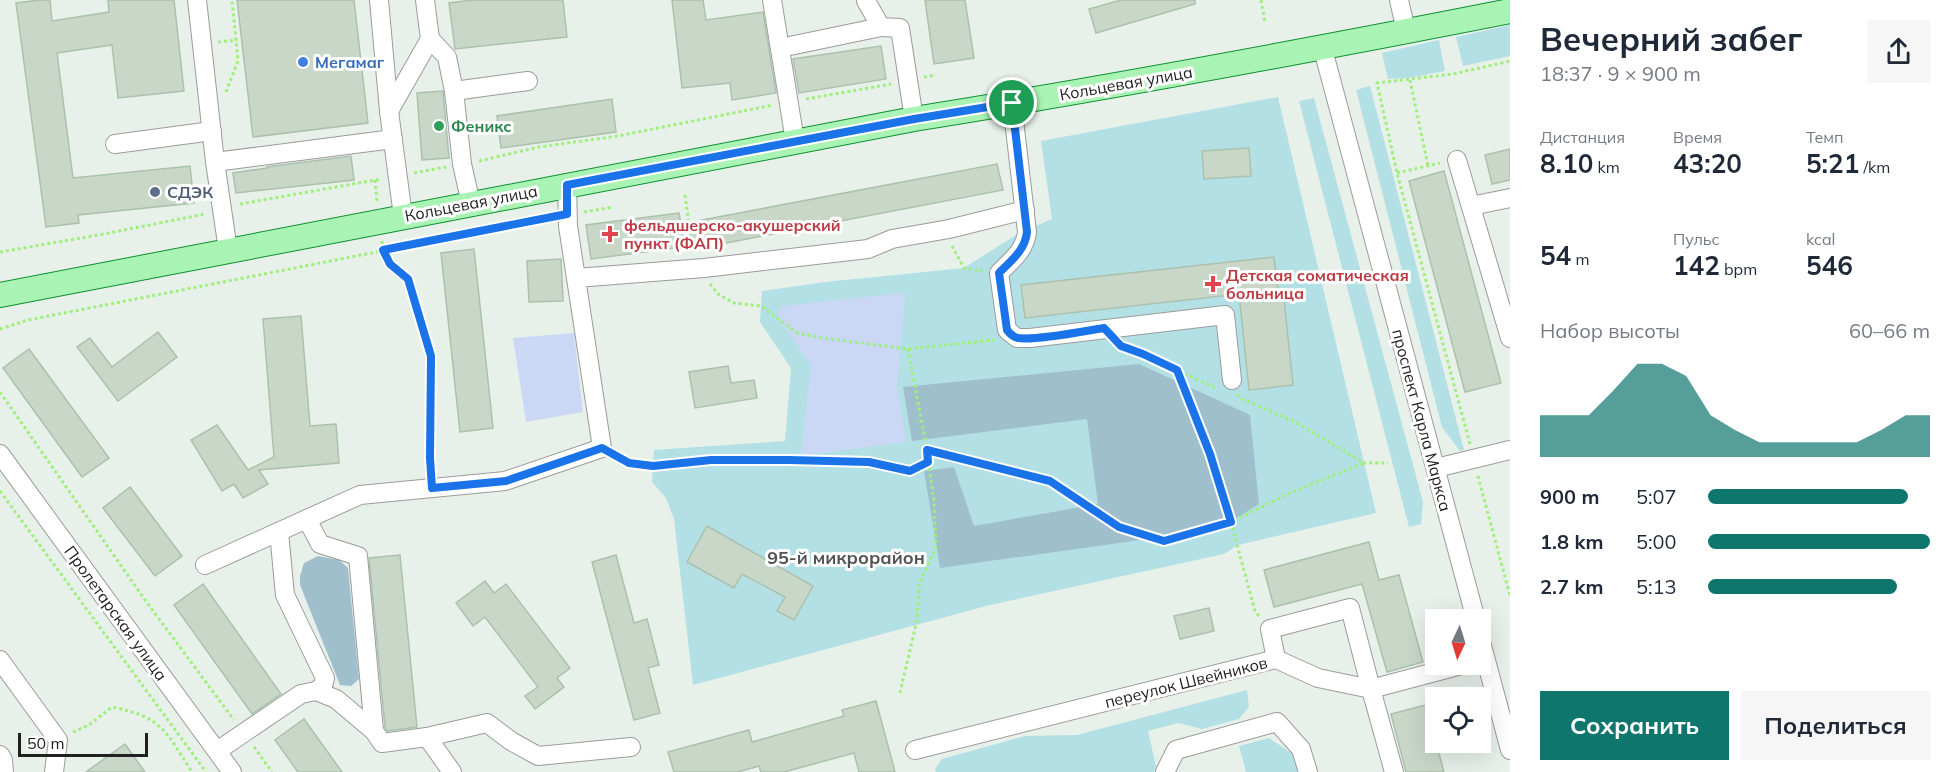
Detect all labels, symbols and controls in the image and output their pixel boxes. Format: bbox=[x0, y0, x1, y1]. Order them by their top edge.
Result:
text: Вечерний забег bbox=[1540, 18, 1802, 59]
button: share bbox=[1867, 20, 1930, 83]
place label: Мегамаг bbox=[315, 52, 385, 72]
marker: Мегамаг bbox=[296, 55, 310, 69]
street label: Кольцевая улица bbox=[1058, 61, 1194, 105]
text: 18:37 · 9 × 900 m bbox=[1540, 61, 1701, 86]
pin bbox=[986, 77, 1037, 128]
icon: arrive bbox=[995, 86, 1028, 119]
place label: Феникс bbox=[451, 116, 512, 136]
marker: Феникс bbox=[432, 119, 446, 133]
text: Дистанция bbox=[1540, 127, 1625, 147]
text: Время bbox=[1673, 127, 1722, 147]
text: Темп bbox=[1806, 127, 1844, 147]
text: 8.10 bbox=[1540, 147, 1593, 180]
text: 43:20 bbox=[1673, 147, 1742, 180]
text: 5:21 bbox=[1806, 147, 1859, 180]
text: km bbox=[1593, 157, 1620, 177]
text: /km bbox=[1859, 157, 1890, 177]
street label: Кольцевая улица bbox=[403, 180, 539, 226]
place label: СДЭК bbox=[167, 182, 213, 202]
marker: СДЭК bbox=[148, 185, 162, 199]
place label: фельдшерско-акушерский пункт (ФАП) bbox=[624, 215, 841, 253]
marker: фельдшерско-акушерский пункт (ФАП) bbox=[601, 225, 619, 243]
text: Пульс bbox=[1673, 229, 1720, 249]
text: kcal bbox=[1806, 229, 1835, 249]
text: 54 bbox=[1540, 239, 1571, 272]
text: m bbox=[1571, 249, 1589, 269]
text: 142 bbox=[1673, 249, 1720, 282]
text: 546 bbox=[1806, 249, 1853, 282]
text: bpm bbox=[1720, 259, 1757, 279]
place label: Детская соматическая больница bbox=[1226, 265, 1409, 303]
marker: Детская соматическая больница bbox=[1204, 275, 1222, 293]
text: Набор высоты bbox=[1540, 318, 1680, 343]
text: 60–66 m bbox=[1849, 318, 1930, 343]
street label: проспект Карла Маркса bbox=[1388, 327, 1456, 513]
text: 900 m bbox=[1540, 484, 1599, 509]
text: 5:07 bbox=[1636, 484, 1677, 509]
text: 1.8 km bbox=[1540, 529, 1603, 554]
text: 5:00 bbox=[1636, 529, 1677, 554]
street label: Пролетарская улица bbox=[60, 541, 172, 685]
district label: 95-й микрорайон bbox=[767, 546, 925, 569]
text: 2.7 km bbox=[1540, 574, 1603, 599]
text: 5:13 bbox=[1636, 574, 1677, 599]
north arrow bbox=[1425, 609, 1491, 675]
map controls bbox=[1425, 609, 1491, 753]
street label: переулок Швейников bbox=[1103, 652, 1270, 712]
button: locate bbox=[1425, 687, 1491, 753]
button: Сохранить bbox=[1540, 691, 1729, 760]
button: Поделиться bbox=[1741, 691, 1930, 760]
scale bar bbox=[18, 730, 148, 758]
text: 50 m bbox=[27, 733, 64, 753]

